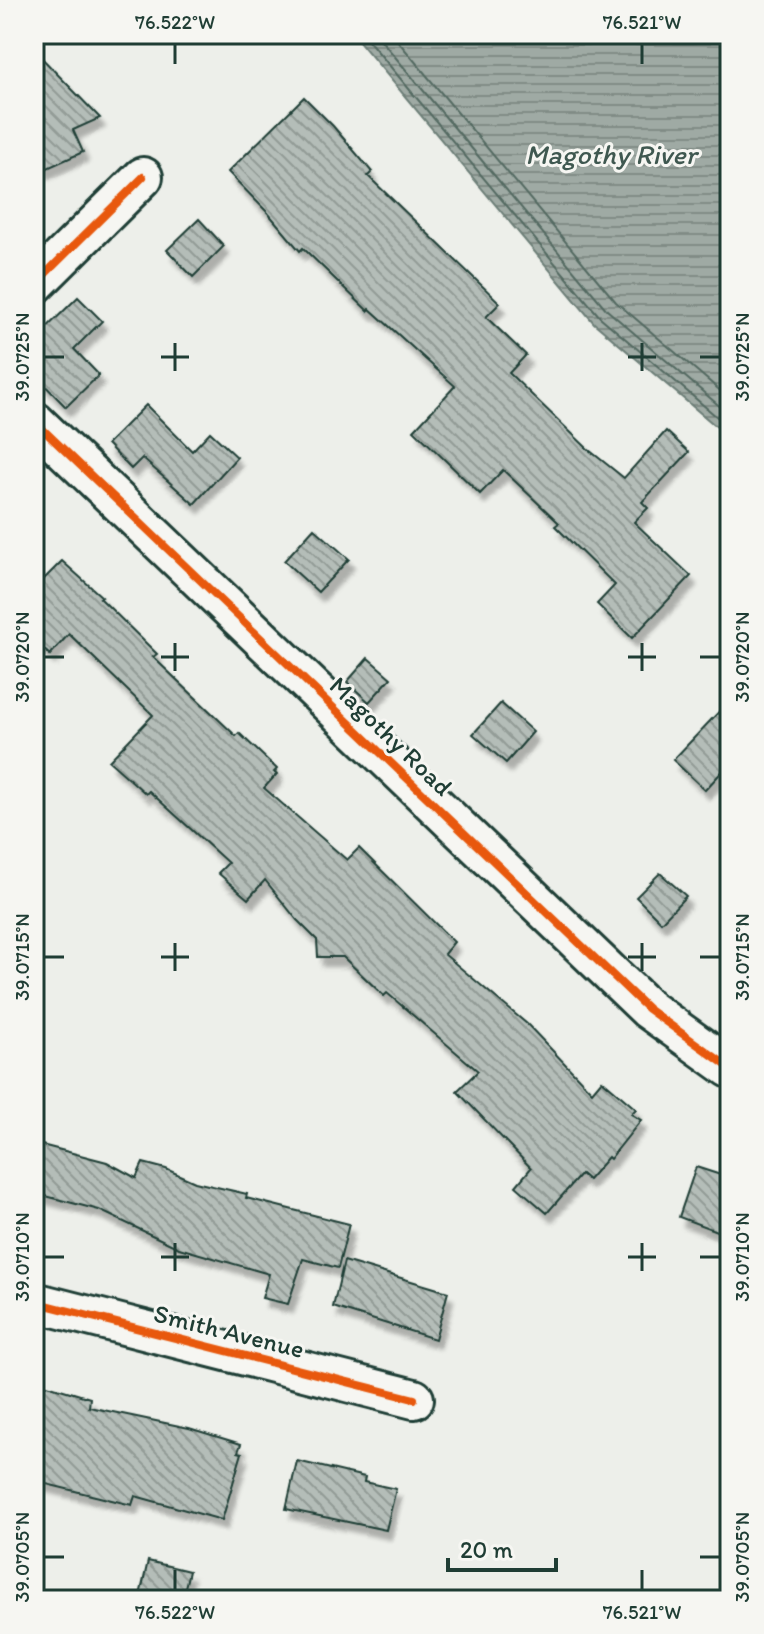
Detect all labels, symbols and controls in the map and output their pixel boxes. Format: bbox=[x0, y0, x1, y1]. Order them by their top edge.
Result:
text: 76.522°W bbox=[135, 10, 215, 34]
text: 76.521°W bbox=[603, 10, 681, 34]
water label: Magothy River bbox=[525, 137, 700, 171]
text: 39.0725°N bbox=[10, 313, 34, 401]
text: 39.0725°N bbox=[730, 313, 754, 401]
text: 39.0720°N bbox=[10, 612, 34, 702]
text: 39.0720°N bbox=[730, 612, 754, 702]
street label: Magothy Road bbox=[323, 669, 459, 803]
text: 39.0715°N bbox=[10, 913, 34, 1001]
text: 39.0715°N bbox=[730, 913, 754, 1001]
text: 39.0710°N bbox=[10, 1212, 34, 1302]
text: 39.0710°N bbox=[730, 1212, 754, 1302]
street label: Smith Avenue bbox=[150, 1297, 308, 1365]
text: 39.0705°N bbox=[10, 1512, 34, 1602]
text: 39.0705°N bbox=[730, 1512, 754, 1602]
scale bar bbox=[448, 1522, 556, 1572]
text: 20 m bbox=[460, 1535, 513, 1564]
text: 76.522°W bbox=[135, 1600, 215, 1624]
text: 76.521°W bbox=[603, 1600, 681, 1624]

